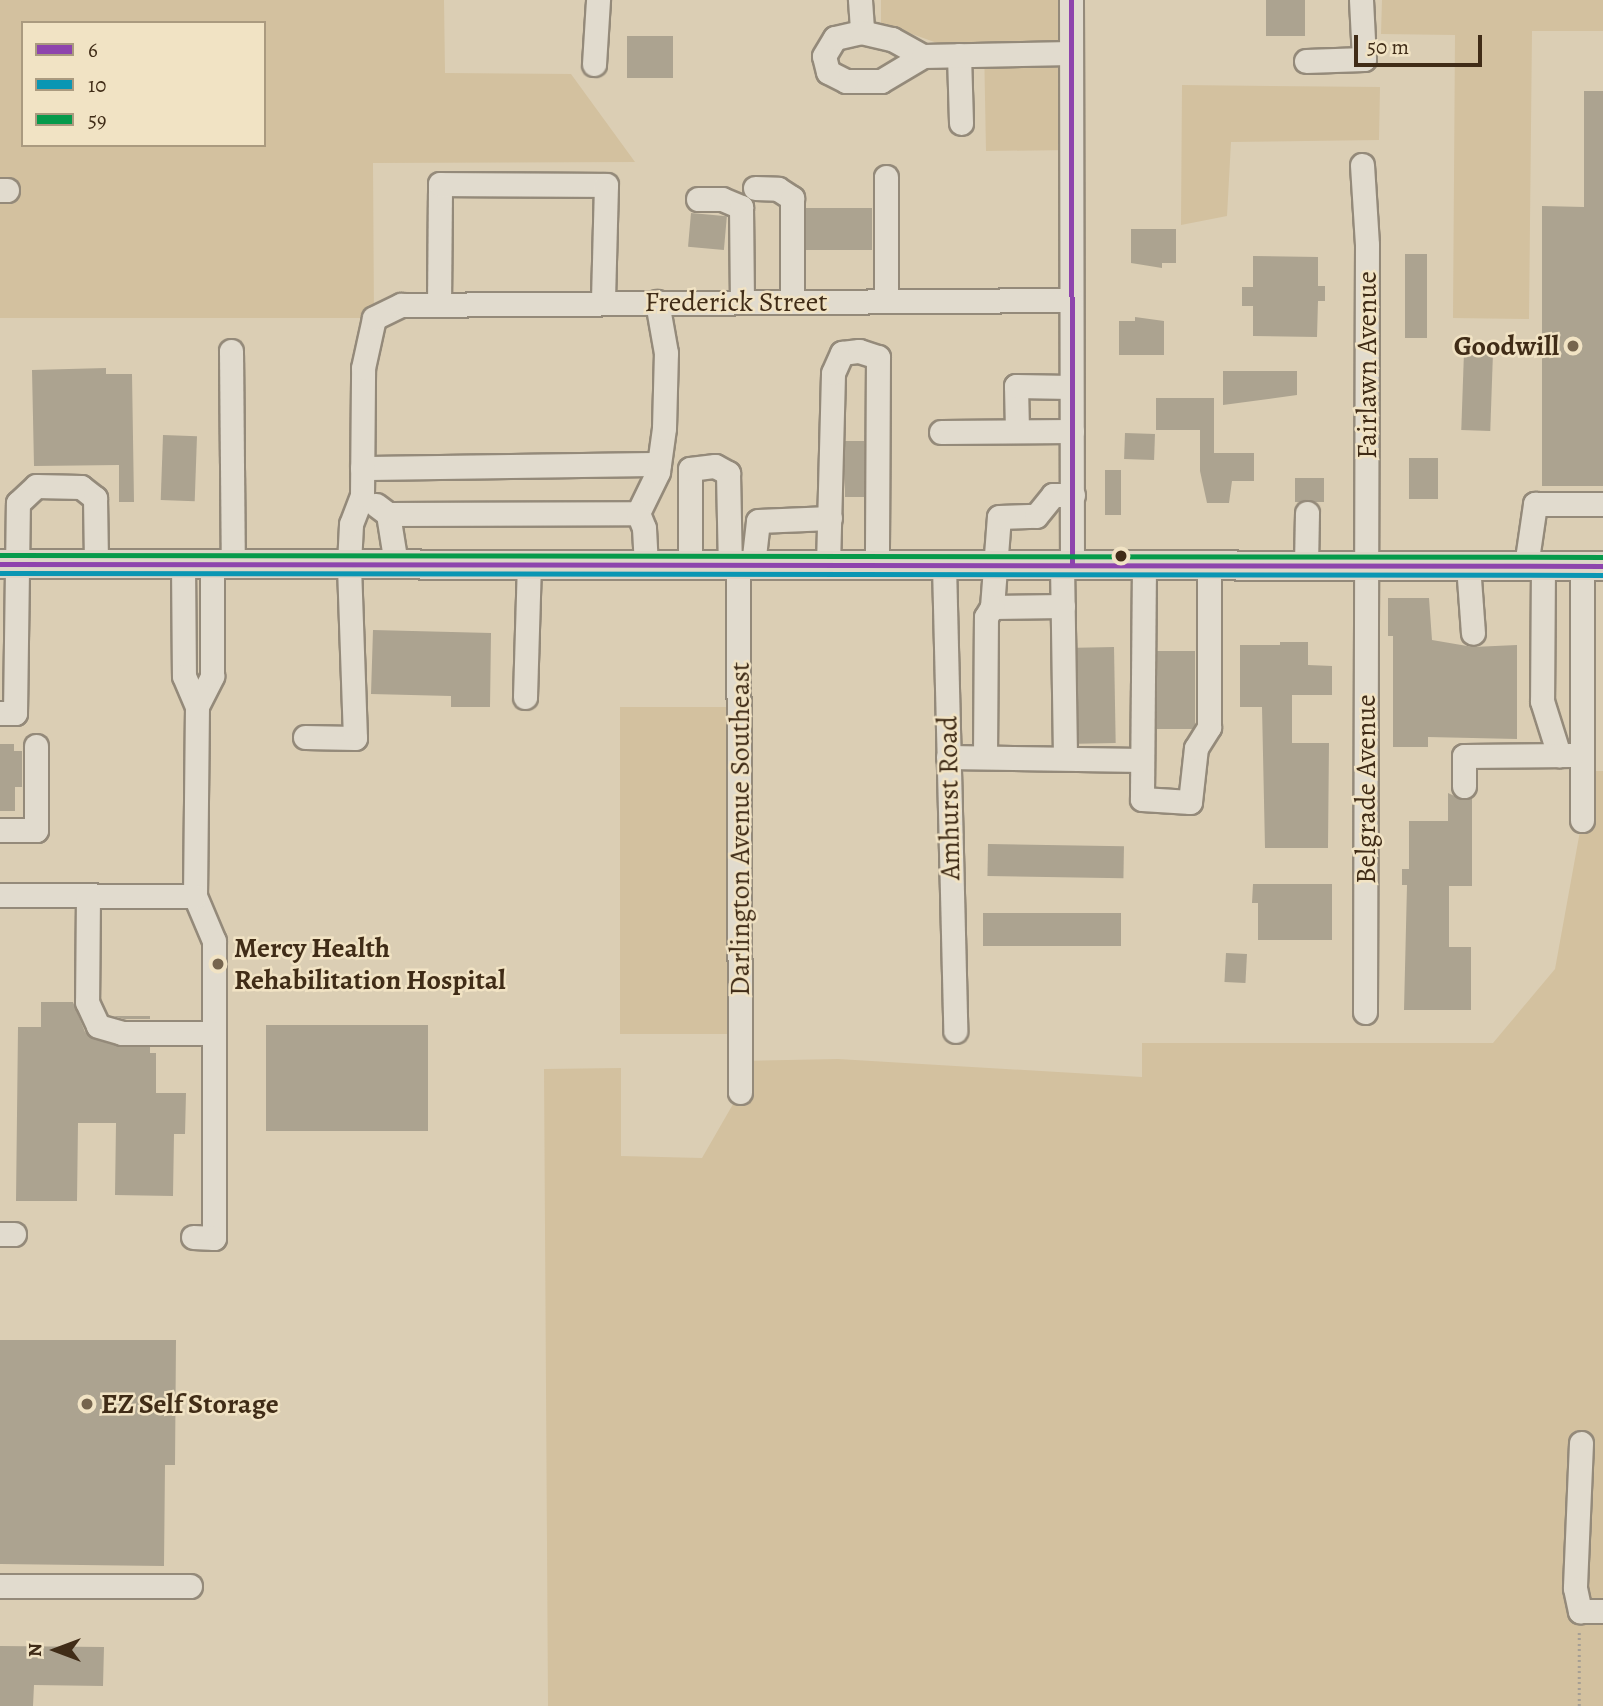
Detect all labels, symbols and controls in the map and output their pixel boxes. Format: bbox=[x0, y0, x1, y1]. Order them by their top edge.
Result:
legend bbox=[21, 21, 266, 147]
scale bar bbox=[1358, 21, 1486, 65]
text: 50 m bbox=[1367, 33, 1409, 61]
text: 6 bbox=[88, 36, 98, 64]
text: 10 bbox=[88, 71, 106, 99]
text: 59 bbox=[88, 106, 107, 134]
street label: Fairlawn Avenue bbox=[1350, 271, 1384, 459]
street label: Frederick Street bbox=[644, 285, 828, 319]
place label: Goodwill bbox=[1454, 329, 1559, 363]
marker: Goodwill bbox=[1565, 338, 1581, 354]
unlabelled marker bbox=[1114, 549, 1128, 563]
street label: Darlington Avenue Southeast bbox=[723, 662, 757, 996]
street label: Belgrade Avenue bbox=[1349, 694, 1383, 884]
street label: Amhurst Road bbox=[931, 716, 967, 880]
place label: Mercy Health Rehabilitation Hospital bbox=[234, 931, 506, 997]
marker: Mercy Health Rehabilitation Hospital bbox=[208, 954, 228, 974]
place label: EZ Self Storage bbox=[101, 1387, 279, 1421]
marker: EZ Self Storage bbox=[79, 1396, 95, 1412]
north arrow bbox=[21, 1615, 91, 1685]
text: N bbox=[22, 1643, 48, 1657]

